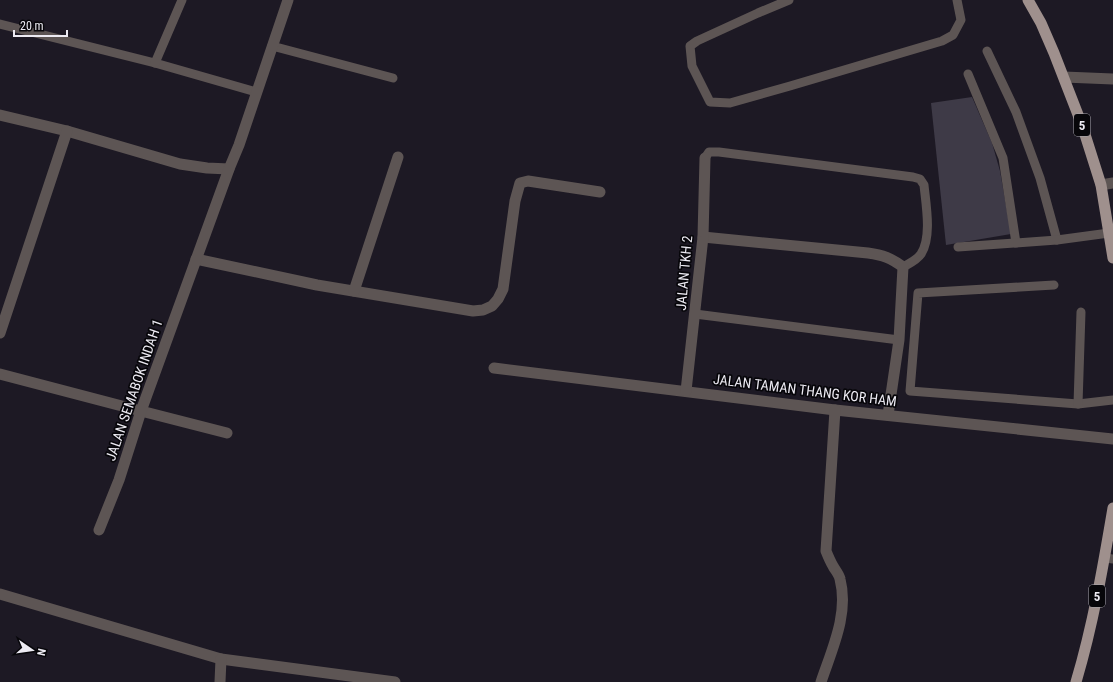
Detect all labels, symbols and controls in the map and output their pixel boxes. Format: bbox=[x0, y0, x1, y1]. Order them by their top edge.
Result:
scale bar bbox=[14, 12, 67, 38]
text: 20 m bbox=[20, 19, 44, 33]
road number: 5 bbox=[1074, 114, 1090, 136]
street label: JALAN TKH 2 bbox=[673, 235, 695, 311]
street label: JALAN SEMABOK INDAH 1 bbox=[102, 317, 166, 463]
street label: JALAN TAMAN THANG KOR HAM bbox=[712, 371, 898, 409]
road number: 5 bbox=[1089, 585, 1105, 607]
north arrow bbox=[12, 630, 52, 670]
text: N bbox=[34, 647, 48, 657]

